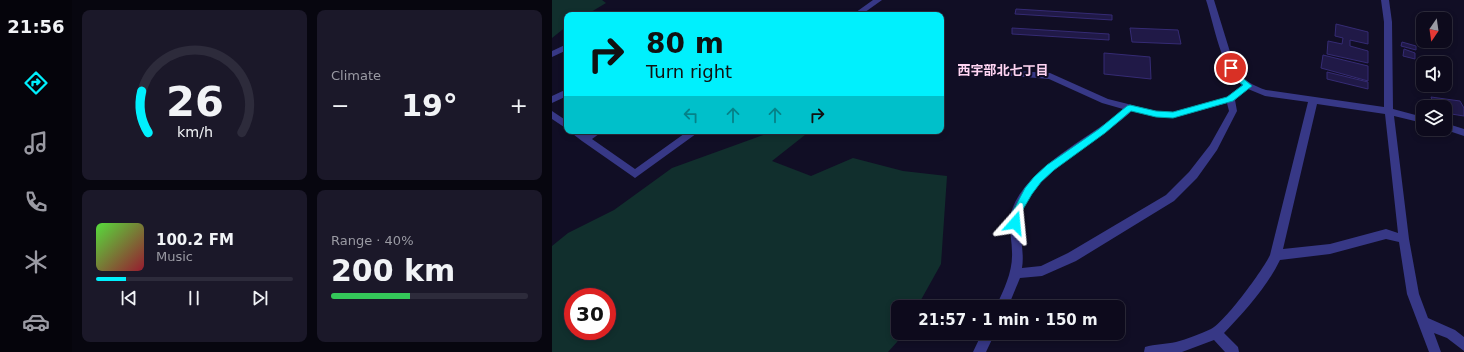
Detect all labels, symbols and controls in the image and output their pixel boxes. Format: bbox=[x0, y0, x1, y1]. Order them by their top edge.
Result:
north arrow bbox=[1416, 12, 1452, 48]
map controls bbox=[1416, 12, 1452, 136]
text: 21:56 bbox=[7, 16, 65, 37]
text: 80 m bbox=[646, 27, 724, 60]
icon: right bbox=[580, 28, 632, 80]
pin bbox=[1214, 51, 1248, 85]
button: sound bbox=[1416, 56, 1452, 92]
icon: arrive bbox=[1220, 57, 1242, 79]
text: Turn right bbox=[646, 61, 732, 82]
district label: 西宇部北七丁目 bbox=[957, 63, 1049, 78]
text: Climate bbox=[331, 68, 381, 83]
icon: directions bbox=[22, 69, 50, 97]
text: 26 bbox=[166, 77, 223, 126]
text: 19° bbox=[401, 88, 458, 123]
text: − bbox=[331, 93, 349, 118]
text: + bbox=[510, 93, 528, 118]
button: layers bbox=[1416, 100, 1452, 136]
icon: left bbox=[680, 104, 702, 126]
icon: ahead bbox=[722, 104, 744, 126]
icon: ahead bbox=[764, 104, 786, 126]
icon: right bbox=[806, 104, 828, 126]
text: km/h bbox=[176, 124, 213, 140]
icon: music bbox=[22, 129, 50, 157]
icon: phone bbox=[22, 188, 50, 216]
position arrow bbox=[994, 202, 1036, 244]
text: 100.2 FM bbox=[156, 231, 234, 249]
text: Range · 40% bbox=[331, 233, 414, 248]
icon: climate bbox=[22, 248, 50, 276]
text: Music bbox=[156, 249, 193, 264]
text: 200 km bbox=[331, 253, 455, 288]
icon: previous bbox=[118, 287, 140, 309]
icon: pause bbox=[183, 287, 205, 309]
icon: next bbox=[249, 287, 271, 309]
speed limit sign: 30 bbox=[564, 288, 616, 340]
icon: car bbox=[22, 308, 50, 336]
text: 21:57 · 1 min · 150 m bbox=[918, 311, 1098, 329]

